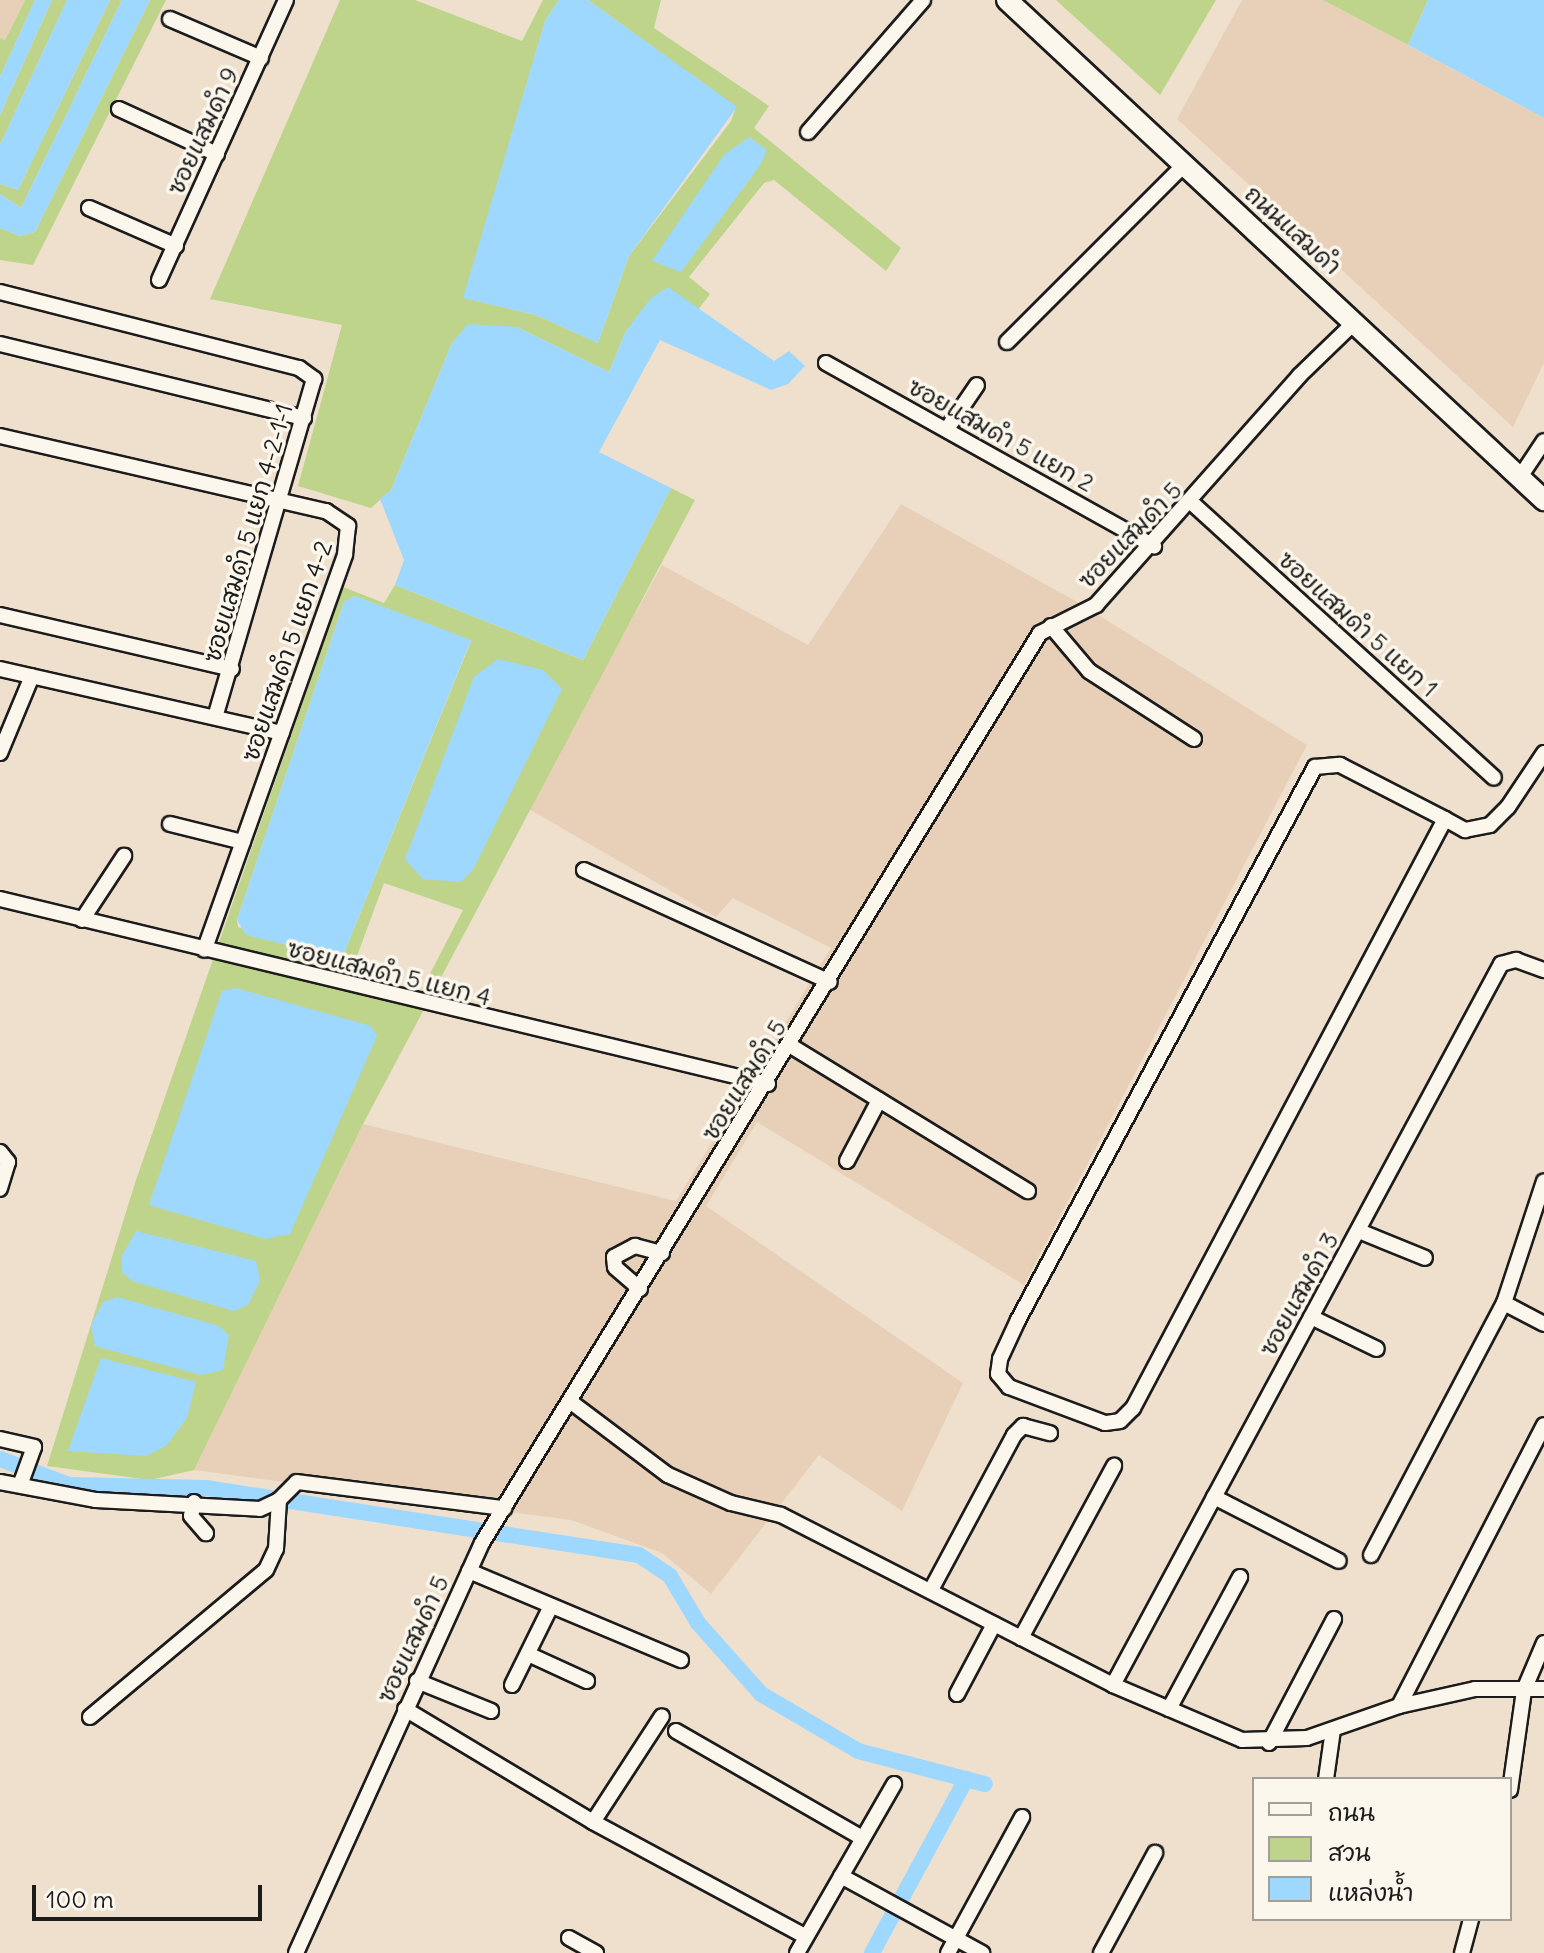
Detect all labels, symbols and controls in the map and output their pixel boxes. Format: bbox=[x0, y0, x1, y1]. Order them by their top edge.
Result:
street label: ซอยแสมดำ 9 bbox=[161, 63, 245, 199]
street label: ถนนแสมดำ bbox=[1239, 179, 1347, 281]
street label: ซอยแสมดำ 5 แยก 2 bbox=[903, 372, 1099, 498]
street label: ซอยแสมดำ 5 แยก 4-2-1-1 bbox=[197, 400, 299, 666]
street label: ซอยแสมดำ 5 bbox=[1072, 476, 1188, 594]
street label: ซอยแสมดำ 5 แยก 4-2 bbox=[236, 537, 338, 765]
street label: ซอยแสมดำ 5 แยก 1 bbox=[1272, 545, 1444, 703]
street label: ซอยแสมดำ 5 แยก 4 bbox=[284, 934, 494, 1012]
street label: ซอยแสมดำ 5 bbox=[696, 1014, 792, 1146]
street label: ซอยแสมดำ 3 bbox=[1253, 1227, 1345, 1361]
street label: ซอยแสมดำ 5 bbox=[371, 1571, 455, 1707]
legend bbox=[1252, 1777, 1512, 1921]
text: ถนน bbox=[1328, 1797, 1375, 1827]
text: สวน bbox=[1328, 1837, 1371, 1867]
scale bar bbox=[36, 1869, 266, 1919]
text: แหล่งน้ำ bbox=[1328, 1877, 1414, 1907]
text: 100 m bbox=[46, 1884, 114, 1914]

